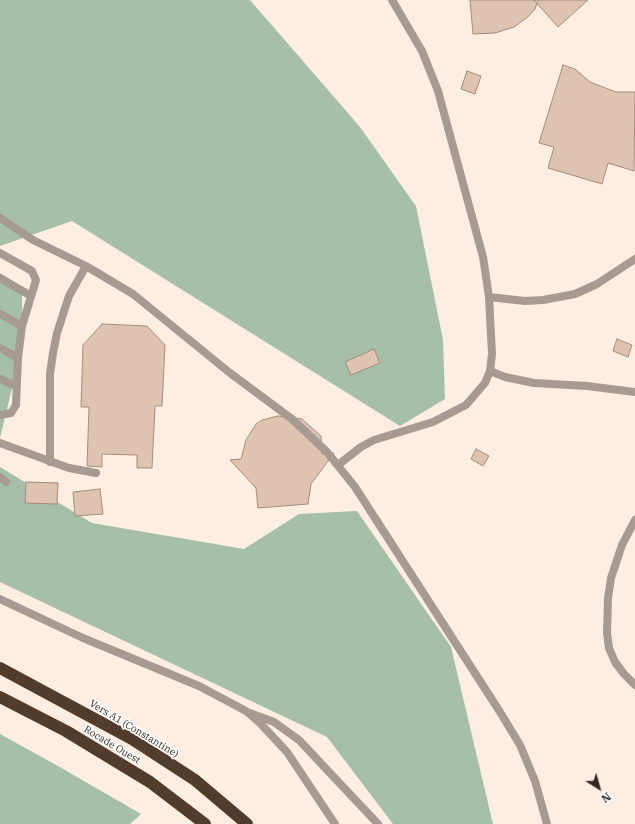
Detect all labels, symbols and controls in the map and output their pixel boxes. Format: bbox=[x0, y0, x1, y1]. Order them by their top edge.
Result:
street label: Vers A1 (Constantine) bbox=[87, 698, 181, 760]
street label: Rocade Ouest bbox=[82, 723, 142, 767]
north arrow bbox=[579, 768, 619, 808]
text: N bbox=[599, 789, 614, 806]

